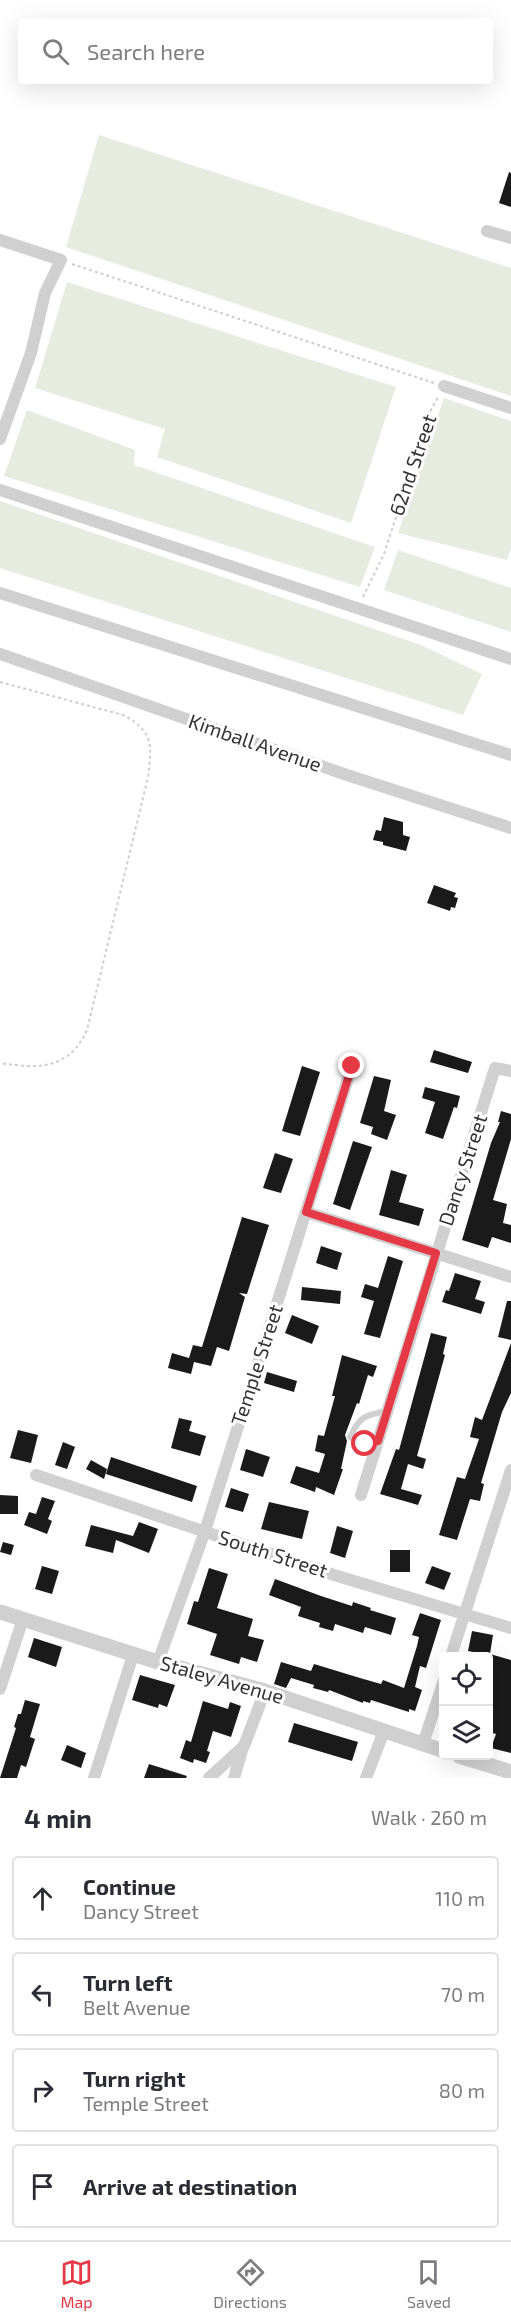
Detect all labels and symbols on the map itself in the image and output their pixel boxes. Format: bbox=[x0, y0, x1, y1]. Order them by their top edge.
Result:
street label: 62nd Street bbox=[383, 410, 441, 519]
street label: Kimball Avenue bbox=[186, 708, 325, 776]
route end bbox=[338, 1052, 364, 1078]
street label: Dancy Street bbox=[433, 1111, 491, 1228]
street label: Temple Street bbox=[225, 1301, 287, 1428]
route start bbox=[351, 1430, 377, 1456]
street label: South Street bbox=[216, 1524, 331, 1582]
street label: Staley Avenue bbox=[158, 1650, 287, 1708]

